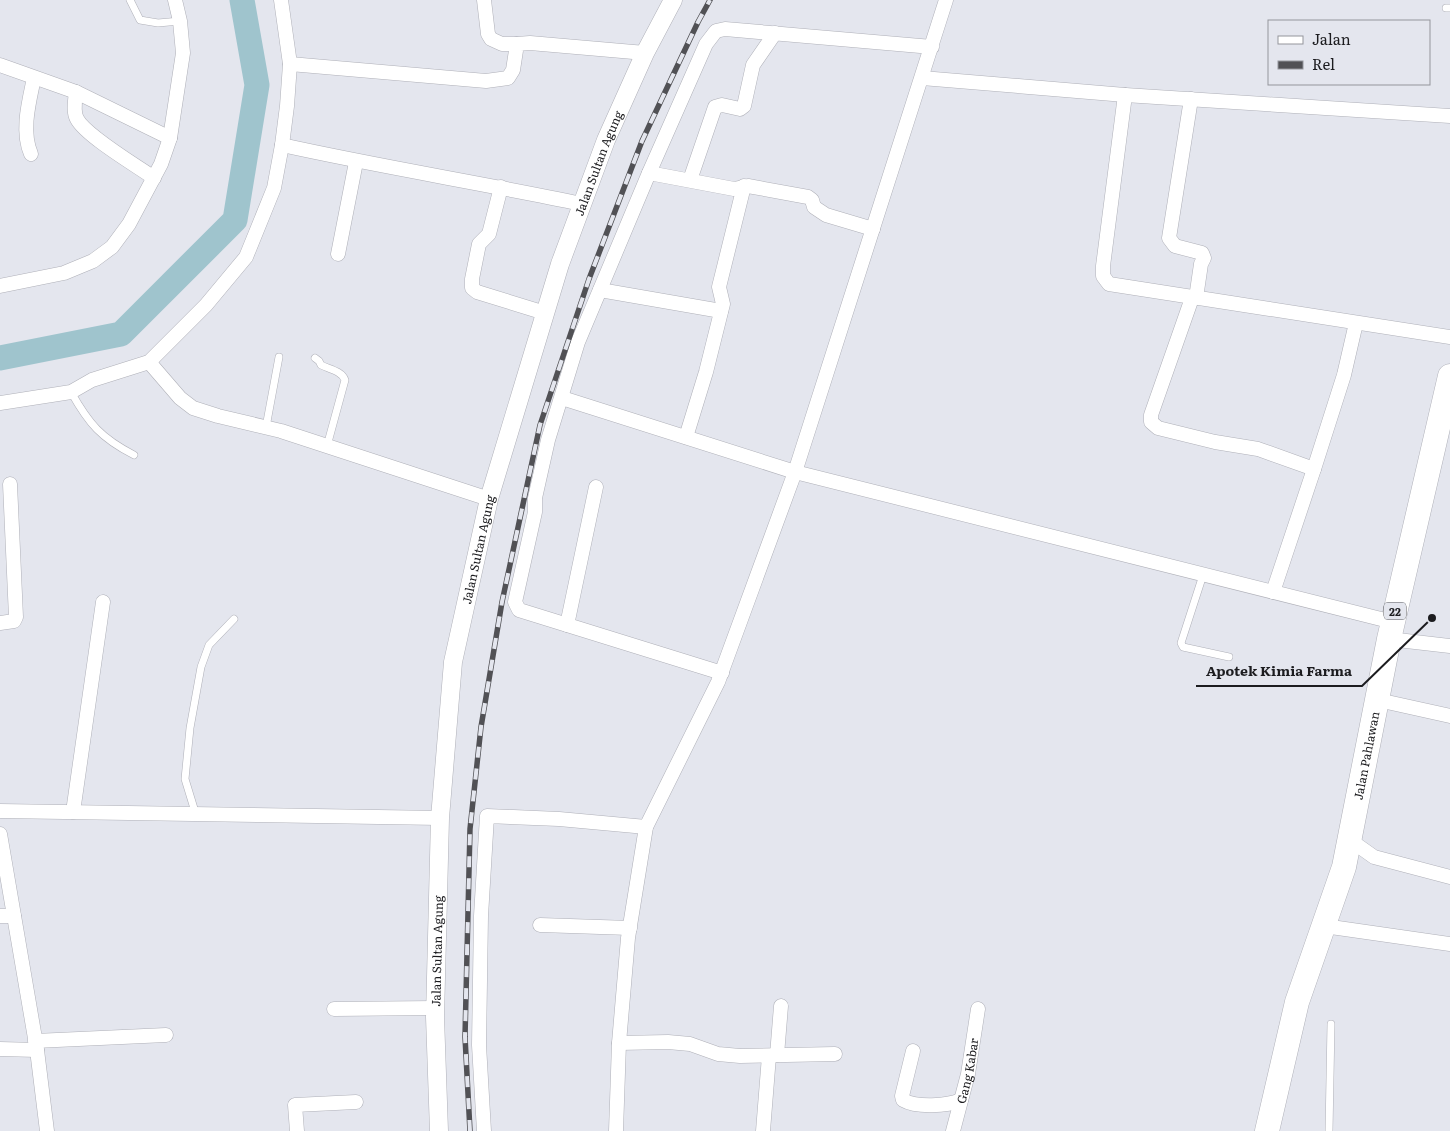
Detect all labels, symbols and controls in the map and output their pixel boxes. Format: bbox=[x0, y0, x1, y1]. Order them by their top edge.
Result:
legend bbox=[1268, 20, 1430, 85]
text: Jalan bbox=[1312, 27, 1351, 50]
text: Rel bbox=[1312, 52, 1335, 75]
street label: Jalan Sultan Agung bbox=[570, 108, 627, 218]
street label: Jalan Sultan Agung bbox=[457, 492, 499, 606]
road number: 22 bbox=[1384, 602, 1406, 620]
callout: Apotek Kimia Farma bbox=[1196, 657, 1362, 686]
text: Apotek Kimia Farma bbox=[1206, 660, 1353, 680]
street label: Jalan Pahlawan bbox=[1348, 710, 1384, 801]
street label: Jalan Sultan Agung bbox=[426, 895, 447, 1007]
street label: Gang Kabar bbox=[952, 1036, 982, 1106]

